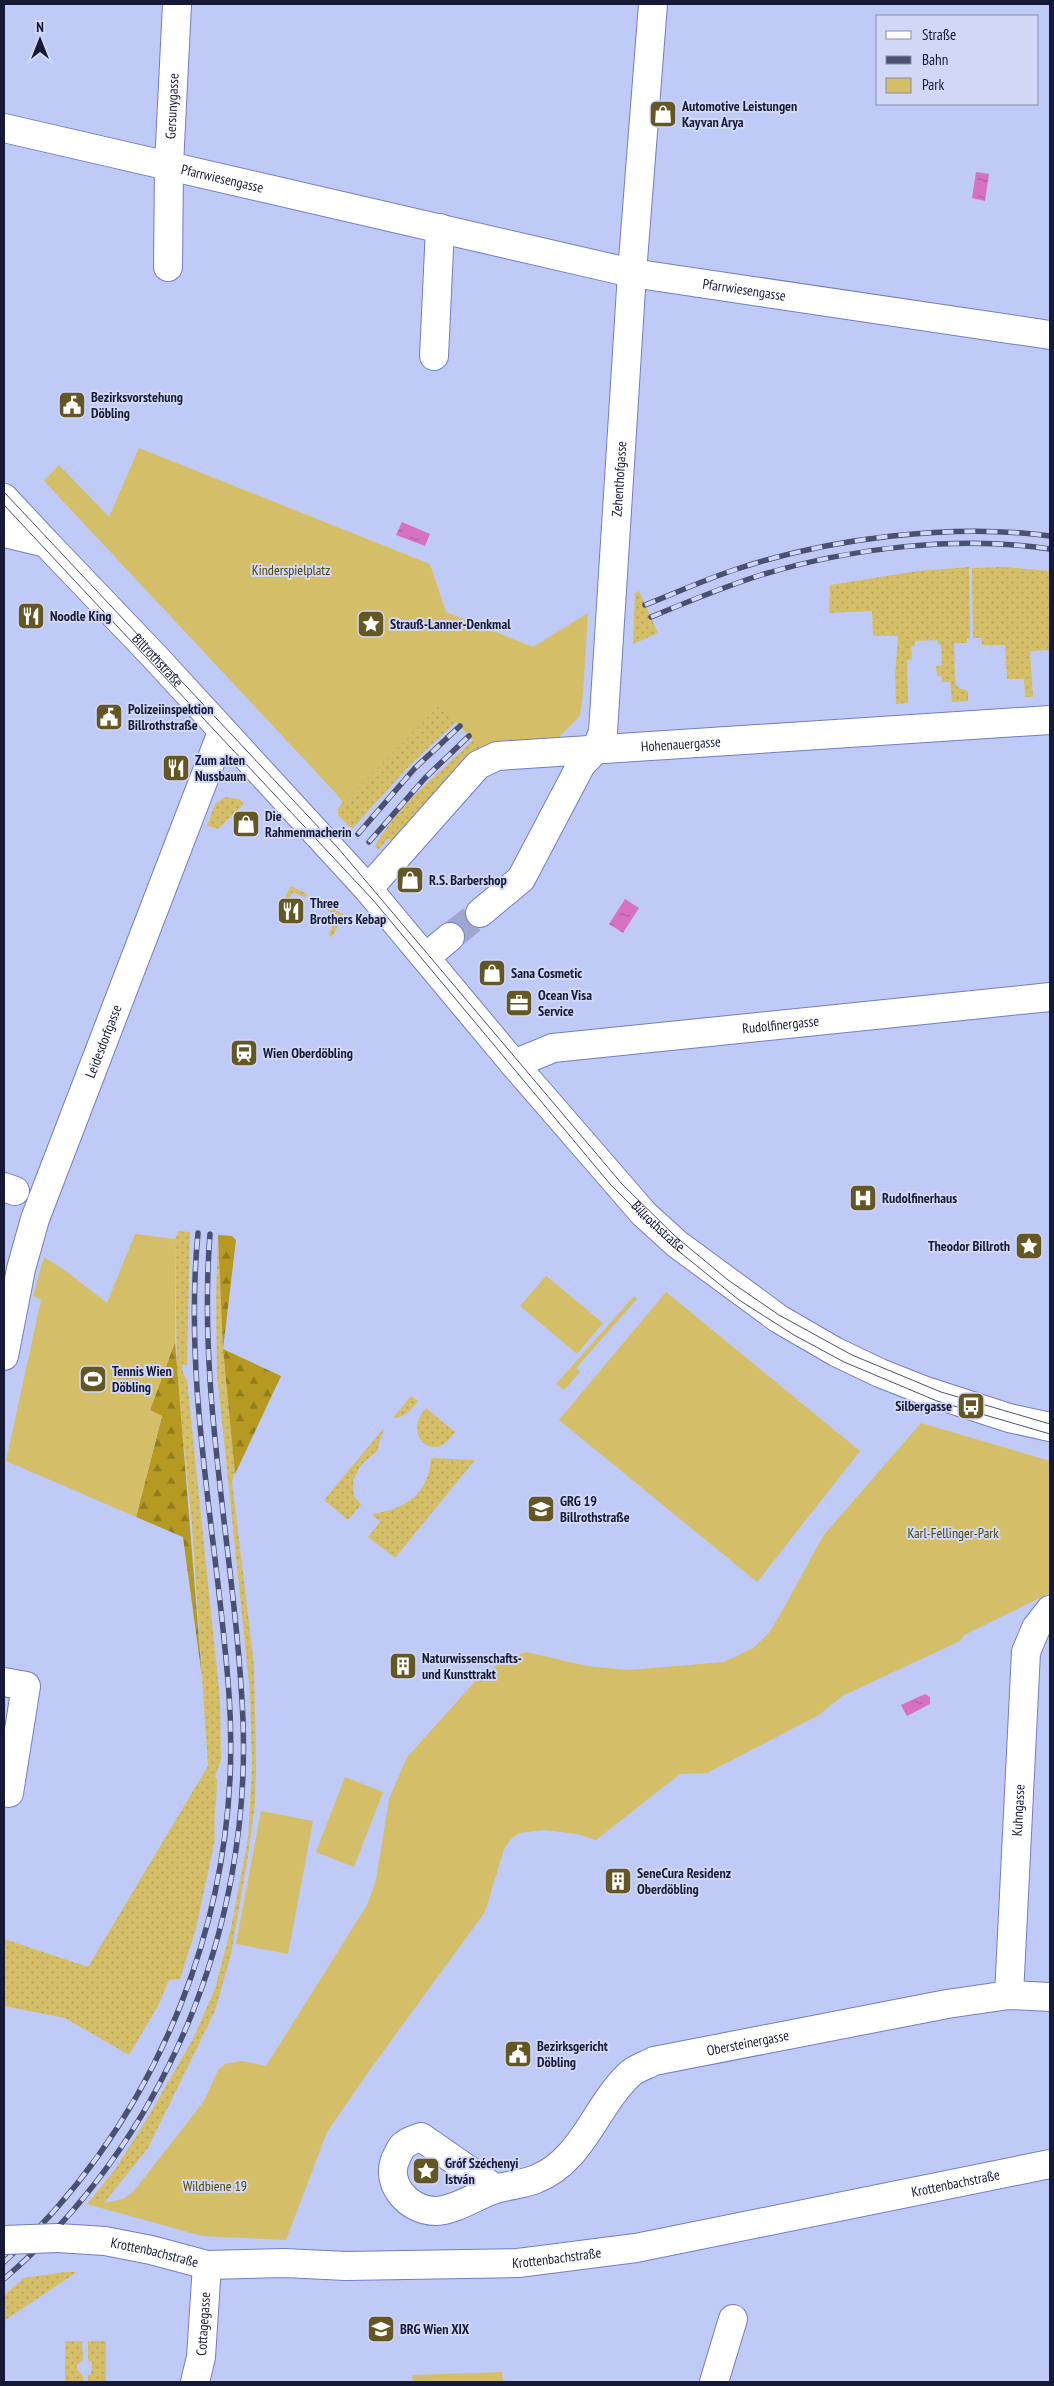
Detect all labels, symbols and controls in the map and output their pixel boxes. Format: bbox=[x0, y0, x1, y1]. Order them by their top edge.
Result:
north arrow bbox=[15, 15, 65, 65]
legend bbox=[876, 15, 1039, 105]
text: N bbox=[36, 18, 44, 36]
text: Straße bbox=[922, 25, 956, 44]
text: Bahn bbox=[922, 50, 948, 69]
street label: Gersunygasse bbox=[161, 73, 183, 139]
text: Park bbox=[922, 75, 944, 94]
place label: Automotive Leistungen Kayvan Arya bbox=[681, 97, 797, 131]
shop icon: Automotive Leistungen Kayvan Arya bbox=[648, 99, 678, 129]
street label: Pfarrwiesengasse bbox=[179, 160, 265, 197]
street label: Pfarrwiesengasse bbox=[701, 275, 787, 305]
place label: Bezirksvorstehung Döbling bbox=[91, 388, 183, 422]
public building icon: Bezirksvorstehung Döbling bbox=[57, 390, 87, 420]
street label: Zehenthofgasse bbox=[608, 440, 630, 517]
park label: Kinderspielplatz bbox=[252, 561, 330, 579]
restaurant icon: Noodle King bbox=[16, 601, 46, 631]
place label: Noodle King bbox=[50, 607, 111, 625]
place icon: Strauß-Lanner-Denkmal bbox=[356, 609, 386, 639]
place label: Strauß-Lanner-Denkmal bbox=[390, 615, 511, 633]
street label: Billrothstraße bbox=[128, 630, 187, 691]
place label: Polizeiinspektion Billrothstraße bbox=[128, 700, 214, 734]
public building icon: Polizeiinspektion Billrothstraße bbox=[94, 702, 124, 732]
street label: Hohenauergasse bbox=[640, 732, 722, 756]
place label: Zum alten Nussbaum bbox=[195, 751, 246, 785]
restaurant icon: Zum alten Nussbaum bbox=[161, 753, 191, 783]
place label: Die Rahmenmacherin bbox=[265, 807, 351, 841]
shop icon: Die Rahmenmacherin bbox=[231, 809, 261, 839]
shop icon: R.S. Barbershop bbox=[395, 865, 425, 895]
place label: R.S. Barbershop bbox=[429, 871, 507, 889]
place label: Three Brothers Kebap bbox=[310, 894, 386, 928]
restaurant icon: Three Brothers Kebap bbox=[276, 896, 306, 926]
shop icon: Sana Cosmetic bbox=[477, 958, 507, 988]
place label: Sana Cosmetic bbox=[511, 964, 582, 982]
place label: Ocean Visa Service bbox=[538, 986, 592, 1020]
office icon: Ocean Visa Service bbox=[504, 988, 534, 1018]
street label: Leidesdorfgasse bbox=[81, 1002, 126, 1080]
street label: Rudolfinergasse bbox=[741, 1012, 820, 1038]
station icon: Wien Oberdöbling bbox=[229, 1038, 259, 1068]
place label: Wien Oberdöbling bbox=[262, 1044, 353, 1062]
hospital icon: Rudolfinerhaus bbox=[848, 1183, 878, 1213]
place label: Rudolfinerhaus bbox=[882, 1189, 957, 1207]
street label: Billrothstraße bbox=[628, 1197, 689, 1256]
place icon: Theodor Billroth bbox=[1014, 1231, 1044, 1261]
place label: Theodor Billroth bbox=[928, 1237, 1010, 1255]
place label: Tennis Wien Döbling bbox=[112, 1362, 172, 1396]
sports icon: Tennis Wien Döbling bbox=[78, 1364, 108, 1394]
bus stop icon: Silbergasse bbox=[956, 1391, 986, 1421]
place label: Silbergasse bbox=[895, 1397, 952, 1415]
place label: GRG 19 Billrothstraße bbox=[560, 1492, 630, 1526]
school or university icon: GRG 19 Billrothstraße bbox=[526, 1494, 556, 1524]
park label: Karl-Fellinger-Park bbox=[907, 1524, 999, 1542]
place label: Naturwissenschafts- und Kunsttrakt bbox=[422, 1649, 522, 1683]
building icon: Naturwissenschafts- und Kunsttrakt bbox=[388, 1651, 418, 1681]
street label: Kuhngasse bbox=[1008, 1784, 1028, 1837]
place label: SeneCura Residenz Oberdöbling bbox=[637, 1864, 731, 1898]
building icon: SeneCura Residenz Oberdöbling bbox=[603, 1866, 633, 1896]
street label: Obersteinergasse bbox=[705, 2026, 791, 2060]
place label: Bezirksgericht Döbling bbox=[537, 2037, 608, 2071]
public building icon: Bezirksgericht Döbling bbox=[503, 2039, 533, 2069]
place label: Gróf Széchenyi István bbox=[445, 2154, 518, 2188]
place icon: Gróf Széchenyi István bbox=[411, 2156, 441, 2186]
street label: Krottenbachstraße bbox=[910, 2165, 1001, 2201]
park label: Wildbiene 19 bbox=[183, 2177, 247, 2195]
street label: Krottenbachstraße bbox=[109, 2233, 201, 2271]
street label: Krottenbachstraße bbox=[512, 2243, 602, 2272]
street label: Cottagegasse bbox=[192, 2291, 214, 2356]
school or university icon: BRG Wien XIX bbox=[366, 2314, 396, 2344]
place label: BRG Wien XIX bbox=[400, 2320, 470, 2338]

